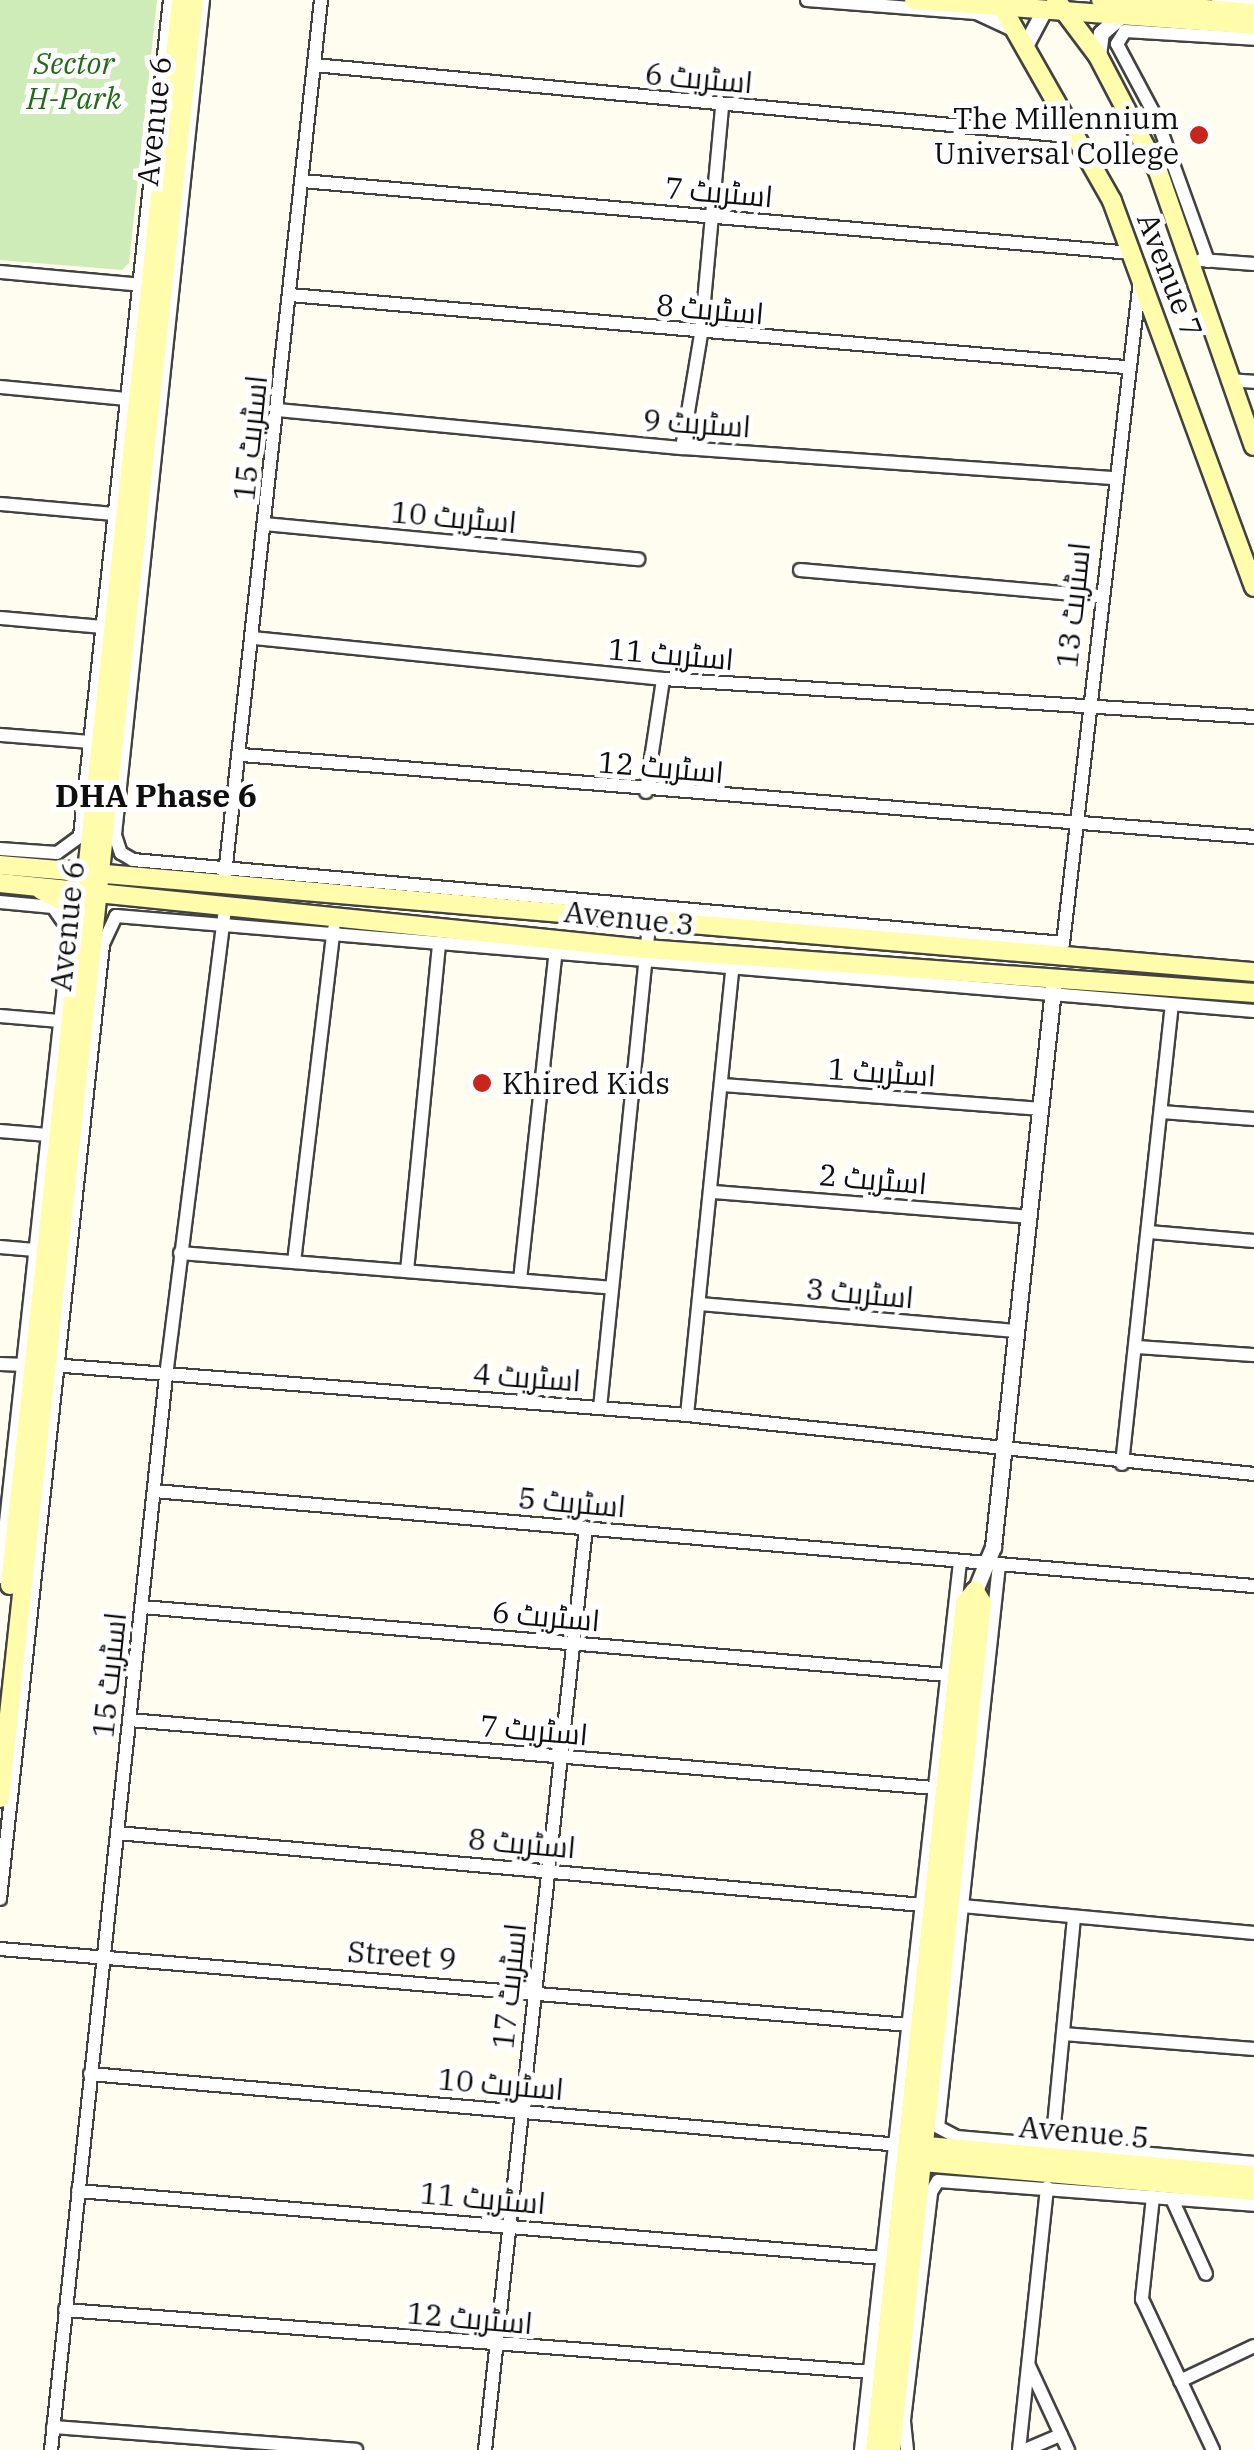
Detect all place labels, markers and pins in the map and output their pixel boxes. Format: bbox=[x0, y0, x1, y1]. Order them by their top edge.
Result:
place label: The Millennium Universal College bbox=[934, 100, 1179, 170]
marker: The Millennium Universal College bbox=[1188, 124, 1210, 146]
place label: Khired Kids bbox=[502, 1065, 670, 1101]
marker: Khired Kids bbox=[471, 1072, 493, 1094]

